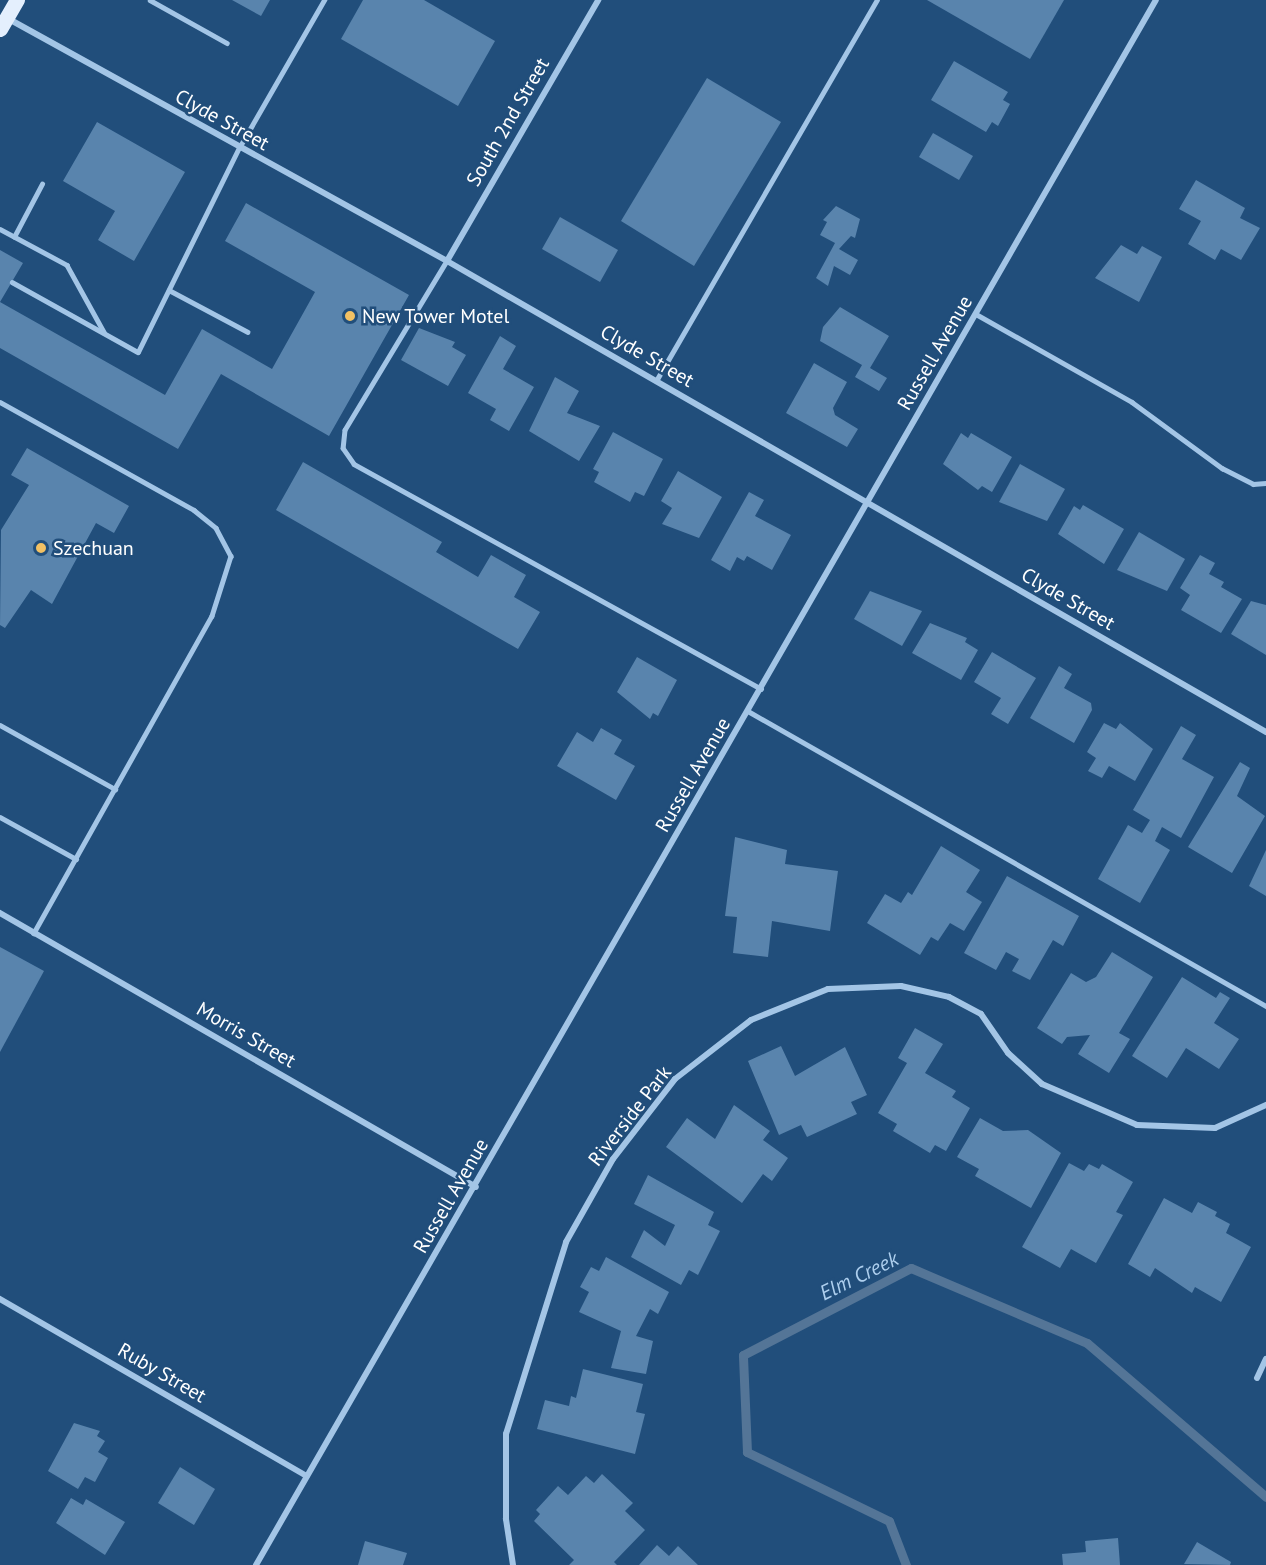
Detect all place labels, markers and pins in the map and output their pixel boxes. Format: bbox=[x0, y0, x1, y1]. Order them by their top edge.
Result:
place label: New Tower Motel bbox=[362, 304, 510, 328]
marker: New Tower Motel bbox=[343, 309, 357, 323]
place label: Szechuan bbox=[53, 536, 134, 560]
marker: Szechuan bbox=[34, 541, 48, 555]

